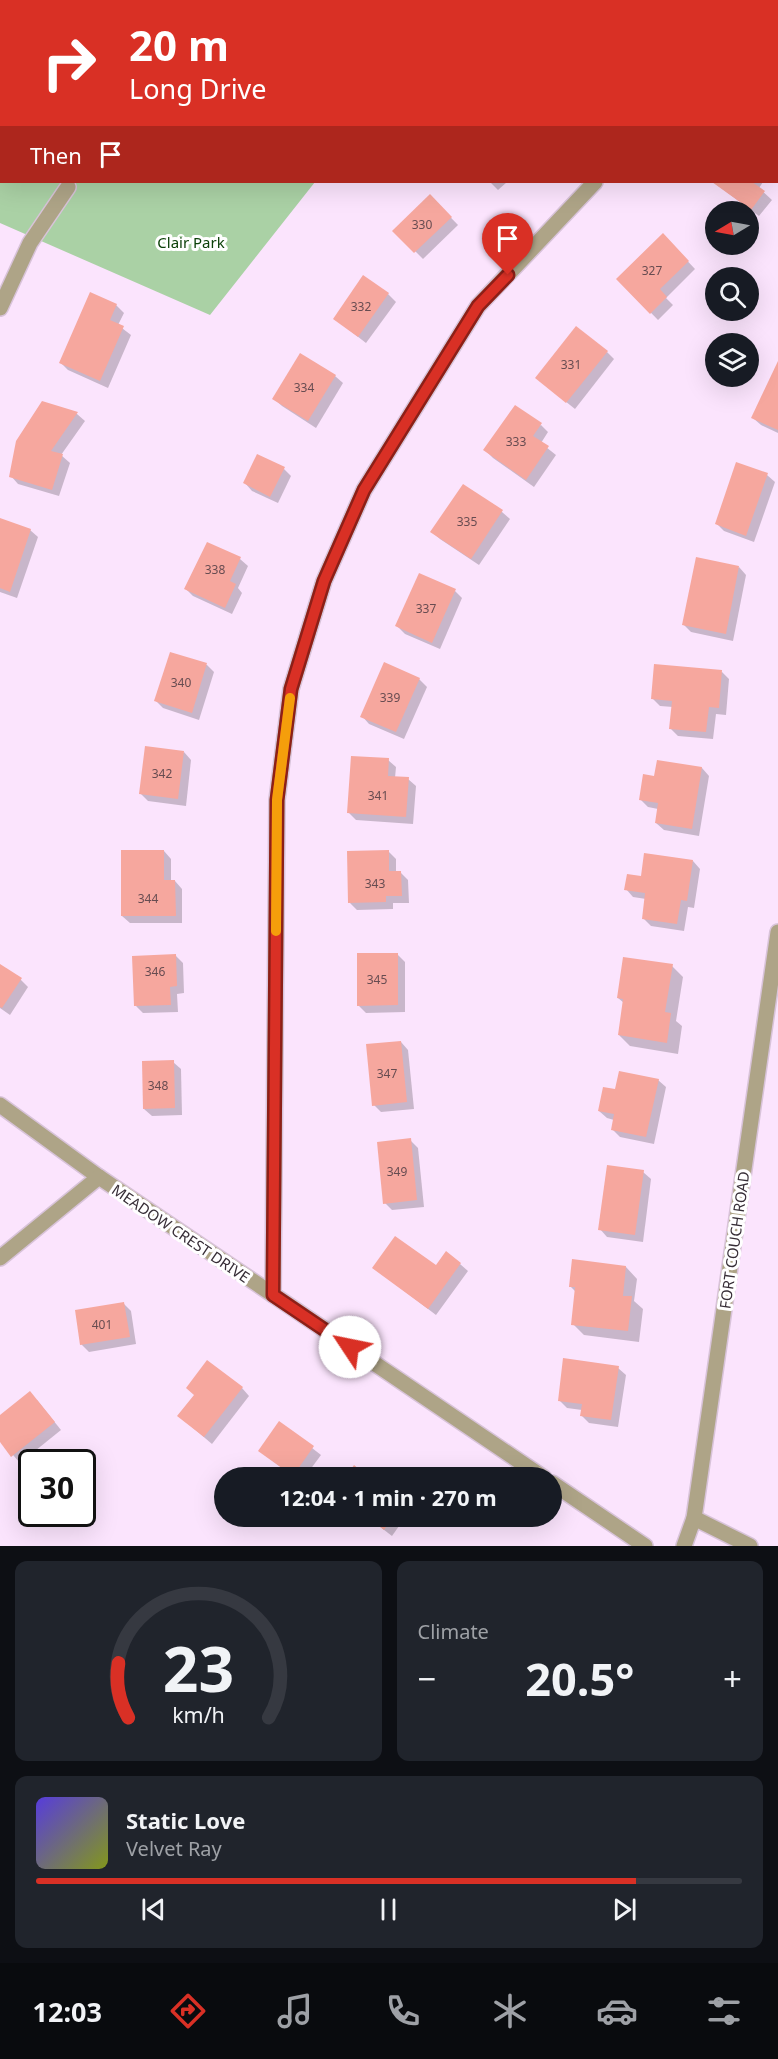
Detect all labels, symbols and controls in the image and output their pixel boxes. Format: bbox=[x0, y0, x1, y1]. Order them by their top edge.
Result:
text: 20 m bbox=[129, 16, 229, 73]
icon: right bbox=[30, 24, 108, 102]
text: Long Drive bbox=[129, 70, 267, 107]
icon: arrive bbox=[94, 138, 127, 171]
text: Then bbox=[30, 140, 82, 170]
north arrow bbox=[705, 201, 759, 255]
map controls bbox=[705, 201, 759, 387]
pin bbox=[482, 213, 533, 275]
house number: 330 bbox=[412, 216, 432, 233]
icon: arrive bbox=[491, 222, 524, 255]
park label: Clair Park bbox=[157, 232, 225, 252]
house number: 327 bbox=[642, 262, 662, 279]
button: search bbox=[705, 267, 759, 321]
house number: 332 bbox=[351, 298, 371, 315]
button: layers bbox=[705, 333, 759, 387]
house number: 331 bbox=[561, 356, 581, 373]
house number: 334 bbox=[294, 379, 314, 396]
house number: 333 bbox=[506, 433, 526, 450]
house number: 335 bbox=[457, 513, 477, 530]
house number: 338 bbox=[205, 561, 225, 578]
house number: 337 bbox=[416, 600, 436, 617]
house number: 340 bbox=[171, 674, 191, 691]
house number: 339 bbox=[380, 689, 400, 706]
house number: 342 bbox=[152, 765, 172, 782]
house number: 341 bbox=[368, 787, 388, 804]
house number: 343 bbox=[365, 875, 385, 892]
house number: 344 bbox=[138, 890, 158, 907]
house number: 346 bbox=[145, 963, 165, 980]
house number: 345 bbox=[367, 971, 387, 988]
house number: 347 bbox=[377, 1065, 397, 1082]
house number: 348 bbox=[148, 1077, 168, 1094]
house number: 349 bbox=[387, 1163, 407, 1180]
street label: FORT COUCH ROAD bbox=[714, 1170, 754, 1310]
street label: MEADOW CREST DRIVE bbox=[108, 1179, 254, 1287]
position arrow bbox=[318, 1315, 382, 1379]
house number: 401 bbox=[92, 1316, 112, 1333]
speed limit sign: 30 bbox=[18, 1449, 96, 1527]
text: 12:04 · 1 min · 270 m bbox=[279, 1482, 497, 1512]
text: Climate bbox=[418, 1618, 489, 1645]
text: 23 bbox=[163, 1625, 234, 1710]
text: 20.5° bbox=[525, 1648, 634, 1709]
text: − bbox=[418, 1656, 436, 1701]
text: + bbox=[723, 1656, 742, 1701]
text: km/h bbox=[172, 1700, 225, 1729]
text: Static Love bbox=[126, 1805, 245, 1835]
text: Velvet Ray bbox=[126, 1835, 222, 1862]
icon: previous bbox=[137, 1893, 170, 1926]
icon: pause bbox=[372, 1893, 405, 1926]
icon: next bbox=[608, 1893, 641, 1926]
icon: directions bbox=[167, 1990, 209, 2032]
icon: music bbox=[274, 1990, 316, 2032]
icon: phone bbox=[382, 1990, 424, 2032]
icon: climate bbox=[489, 1990, 531, 2032]
icon: car bbox=[596, 1990, 638, 2032]
icon: filters bbox=[703, 1990, 745, 2032]
text: 12:03 bbox=[33, 1993, 102, 2030]

